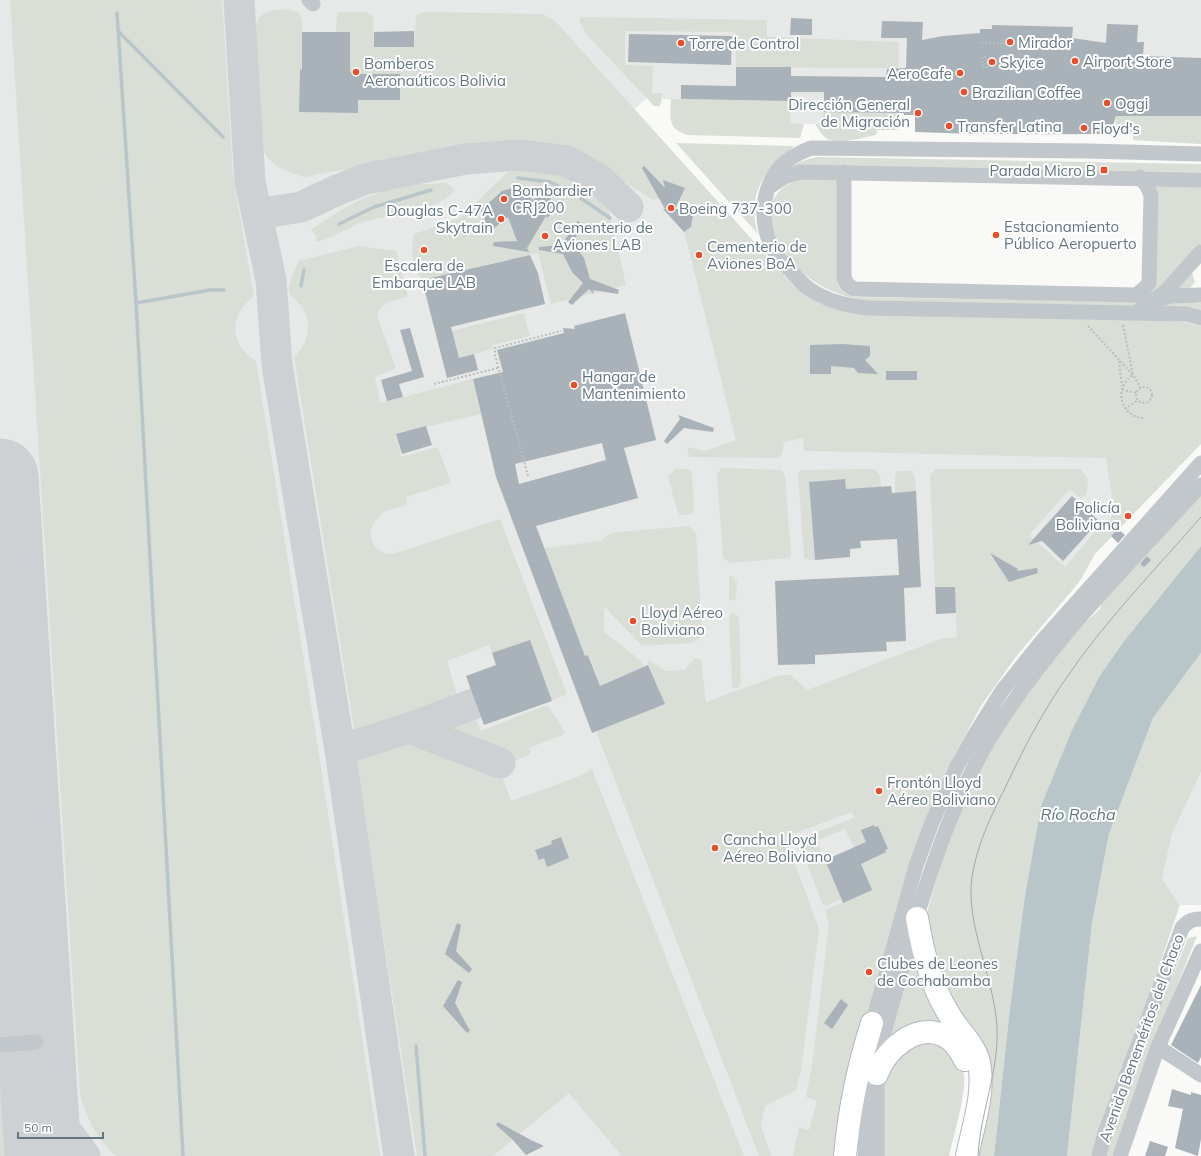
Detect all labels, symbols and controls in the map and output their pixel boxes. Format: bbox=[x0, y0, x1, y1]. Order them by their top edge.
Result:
place label: Mirador bbox=[1018, 33, 1072, 52]
place label: Torre de Control bbox=[689, 34, 799, 53]
marker: Mirador bbox=[1005, 37, 1015, 47]
marker: Torre de Control bbox=[676, 38, 686, 48]
place label: Airport Store bbox=[1083, 52, 1172, 71]
place label: Skyice bbox=[1000, 53, 1044, 72]
place label: Bomberos Aeronaúticos Bolivia bbox=[364, 54, 506, 90]
marker: Airport Store bbox=[1070, 56, 1080, 66]
marker: Skyice bbox=[987, 57, 997, 67]
place label: AeroCafe bbox=[887, 64, 952, 83]
marker: Bomberos Aeronaúticos Bolivia bbox=[351, 67, 361, 77]
marker: AeroCafe bbox=[955, 68, 965, 78]
place label: Brazilian Coffee bbox=[972, 83, 1081, 102]
marker: Brazilian Coffee bbox=[959, 87, 969, 97]
place label: Oggi bbox=[1115, 94, 1148, 113]
place label: Dirección General de Migración bbox=[788, 95, 910, 131]
marker: Oggi bbox=[1102, 98, 1112, 108]
marker: Dirección General de Migración bbox=[913, 108, 923, 118]
place label: Transfer Latina bbox=[957, 117, 1062, 136]
place label: Floyd's bbox=[1092, 119, 1140, 138]
marker: Transfer Latina bbox=[944, 121, 954, 131]
marker: Floyd's bbox=[1079, 123, 1089, 133]
place label: Parada Micro B bbox=[989, 161, 1096, 180]
marker: Parada Micro B bbox=[1099, 165, 1109, 175]
place label: Bombardier CRJ200 bbox=[512, 181, 594, 217]
marker: Bombardier CRJ200 bbox=[499, 194, 509, 204]
place label: Boeing 737-300 bbox=[679, 199, 792, 218]
place label: Douglas C-47A Skytrain bbox=[386, 201, 493, 237]
marker: Boeing 737-300 bbox=[666, 203, 676, 213]
marker: Douglas C-47A Skytrain bbox=[496, 214, 506, 224]
place label: Estacionamiento Público Aeropuerto bbox=[1004, 217, 1137, 253]
place label: Cementerio de Aviones LAB bbox=[553, 218, 653, 254]
marker: Estacionamiento Público Aeropuerto bbox=[991, 230, 1001, 240]
marker: Cementerio de Aviones LAB bbox=[540, 231, 550, 241]
place label: Cementerio de Aviones BoA bbox=[707, 237, 807, 273]
marker: Escalera de Embarque LAB bbox=[419, 245, 429, 255]
marker: Cementerio de Aviones BoA bbox=[694, 250, 704, 260]
place label: Escalera de Embarque LAB bbox=[372, 256, 476, 292]
place label: Hangar de Mantenimiento bbox=[582, 367, 686, 403]
marker: Hangar de Mantenimiento bbox=[569, 380, 579, 390]
place label: Policía Boliviana bbox=[1056, 498, 1120, 534]
marker: Policía Boliviana bbox=[1123, 511, 1133, 521]
place label: Lloyd Aéreo Boliviano bbox=[641, 603, 723, 639]
marker: Lloyd Aéreo Boliviano bbox=[628, 616, 638, 626]
place label: Frontón Lloyd Aéreo Boliviano bbox=[887, 773, 996, 809]
marker: Frontón Lloyd Aéreo Boliviano bbox=[874, 786, 884, 796]
water label: Río Rocha bbox=[1040, 804, 1116, 824]
place label: Cancha Lloyd Aéreo Boliviano bbox=[723, 830, 832, 866]
marker: Cancha Lloyd Aéreo Boliviano bbox=[710, 843, 720, 853]
street label: Avenida Beneméritos del Chaco bbox=[1094, 931, 1188, 1145]
place label: Clubes de Leones de Cochabamba bbox=[877, 954, 998, 990]
marker: Clubes de Leones de Cochabamba bbox=[864, 967, 874, 977]
scale bar bbox=[18, 1114, 103, 1140]
text: 50 m bbox=[24, 1120, 52, 1135]

